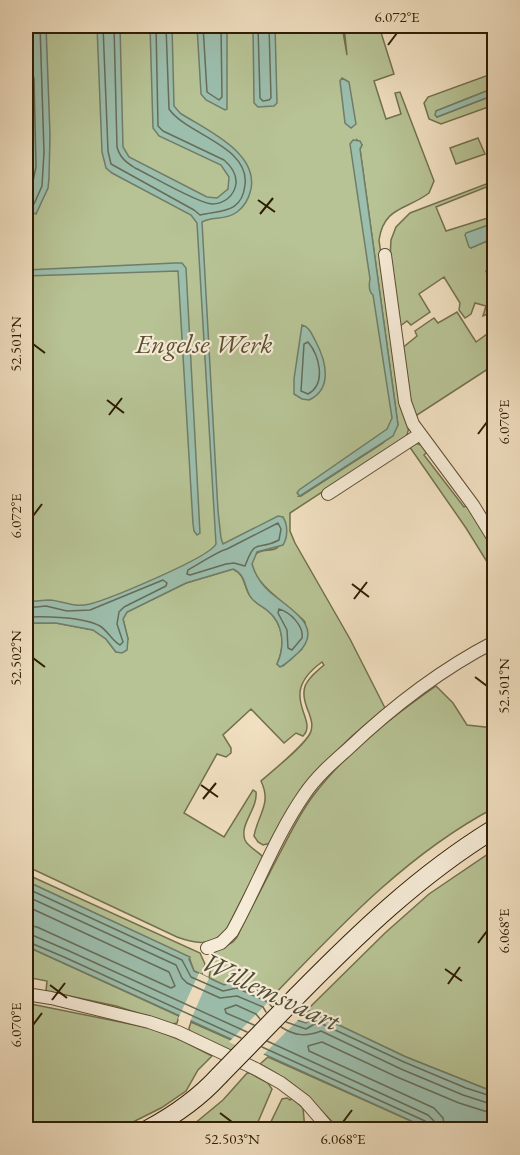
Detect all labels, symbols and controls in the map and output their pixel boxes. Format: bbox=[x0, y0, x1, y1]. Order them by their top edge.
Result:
text: 6.072°E bbox=[374, 7, 420, 26]
text: 52.501°N bbox=[6, 316, 25, 372]
park label: Engelse Werk bbox=[135, 326, 272, 361]
text: 6.070°E bbox=[494, 399, 513, 445]
text: 6.072°E bbox=[6, 493, 25, 539]
text: 52.502°N bbox=[6, 630, 25, 686]
text: 52.501°N bbox=[494, 658, 513, 714]
text: 6.068°E bbox=[494, 908, 513, 954]
water label: Willemsvaart bbox=[196, 943, 348, 1040]
text: 6.070°E bbox=[6, 1002, 25, 1048]
text: 52.503°N bbox=[204, 1129, 260, 1148]
text: 6.068°E bbox=[320, 1129, 366, 1148]

